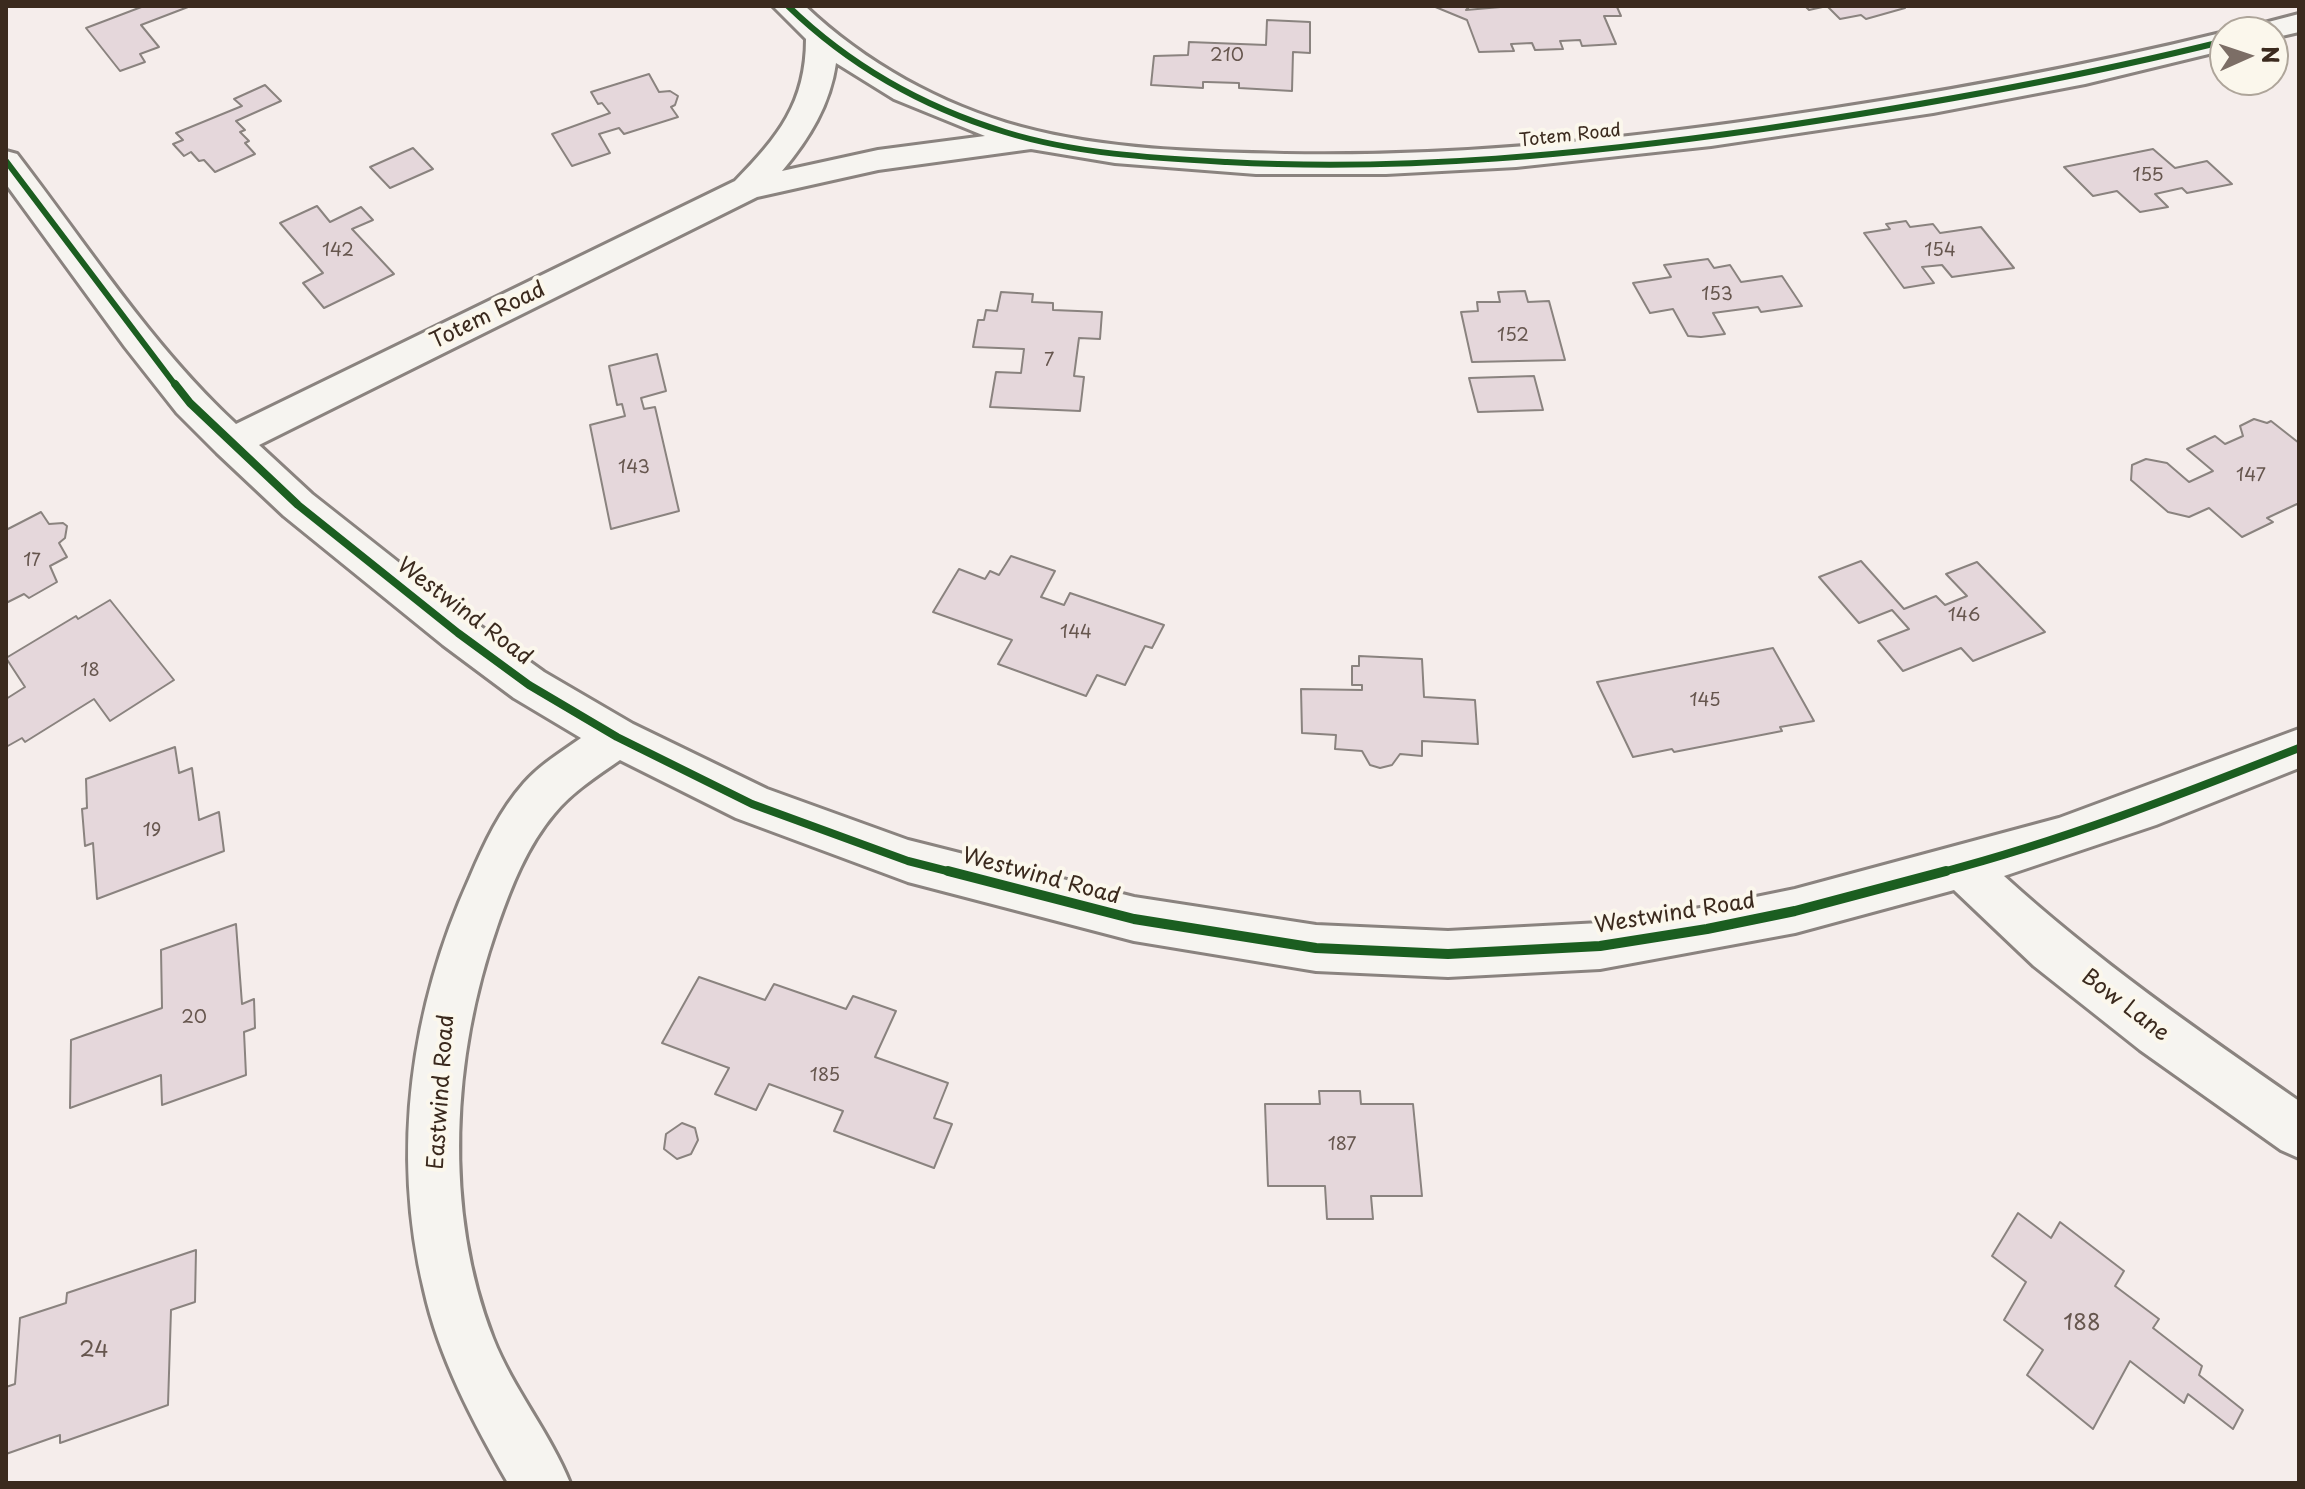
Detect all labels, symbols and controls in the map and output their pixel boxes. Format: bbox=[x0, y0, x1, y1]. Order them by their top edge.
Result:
north arrow bbox=[2209, 16, 2289, 96]
house number: 210 bbox=[1210, 45, 1244, 67]
text: N bbox=[2255, 45, 2288, 64]
street label: Totem Road bbox=[1518, 120, 1622, 152]
house number: 155 bbox=[2132, 165, 2164, 187]
house number: 142 bbox=[322, 240, 354, 262]
house number: 154 bbox=[1924, 240, 1956, 262]
street label: Totem Road bbox=[426, 277, 550, 355]
house number: 153 bbox=[1701, 284, 1733, 306]
house number: 152 bbox=[1497, 325, 1529, 347]
house number: 7 bbox=[1044, 350, 1054, 372]
house number: 143 bbox=[618, 457, 650, 479]
house number: 147 bbox=[2236, 465, 2266, 487]
house number: 17 bbox=[23, 550, 41, 572]
street label: Westwind Road bbox=[391, 553, 537, 671]
house number: 146 bbox=[1948, 605, 1980, 627]
house number: 144 bbox=[1060, 622, 1092, 644]
house number: 18 bbox=[80, 660, 100, 682]
house number: 145 bbox=[1689, 690, 1721, 712]
house number: 19 bbox=[143, 820, 161, 842]
street label: Westwind Road bbox=[959, 843, 1123, 911]
street label: Westwind Road bbox=[1593, 888, 1757, 940]
street label: Bow Lane bbox=[2076, 964, 2174, 1048]
house number: 20 bbox=[181, 1007, 207, 1029]
street label: Eastwind Road bbox=[423, 1013, 461, 1171]
house number: 185 bbox=[810, 1065, 840, 1087]
house number: 187 bbox=[1328, 1134, 1356, 1156]
house number: 188 bbox=[2063, 1311, 2101, 1337]
house number: 24 bbox=[79, 1338, 109, 1364]

